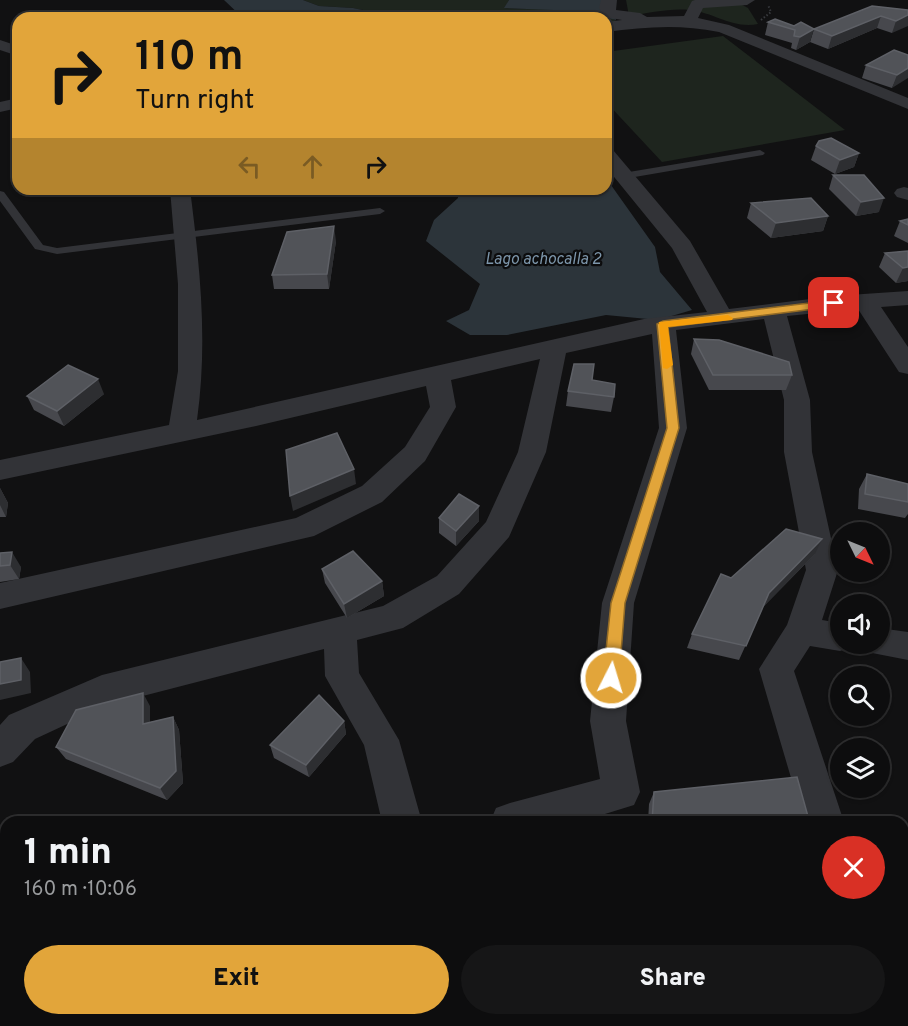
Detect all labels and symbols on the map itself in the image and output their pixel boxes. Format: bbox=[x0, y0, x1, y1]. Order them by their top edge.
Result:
water label: Lago achocalla 2 bbox=[485, 250, 602, 270]
pin bbox=[808, 277, 859, 328]
north arrow bbox=[830, 522, 890, 582]
position arrow bbox=[579, 646, 643, 710]

